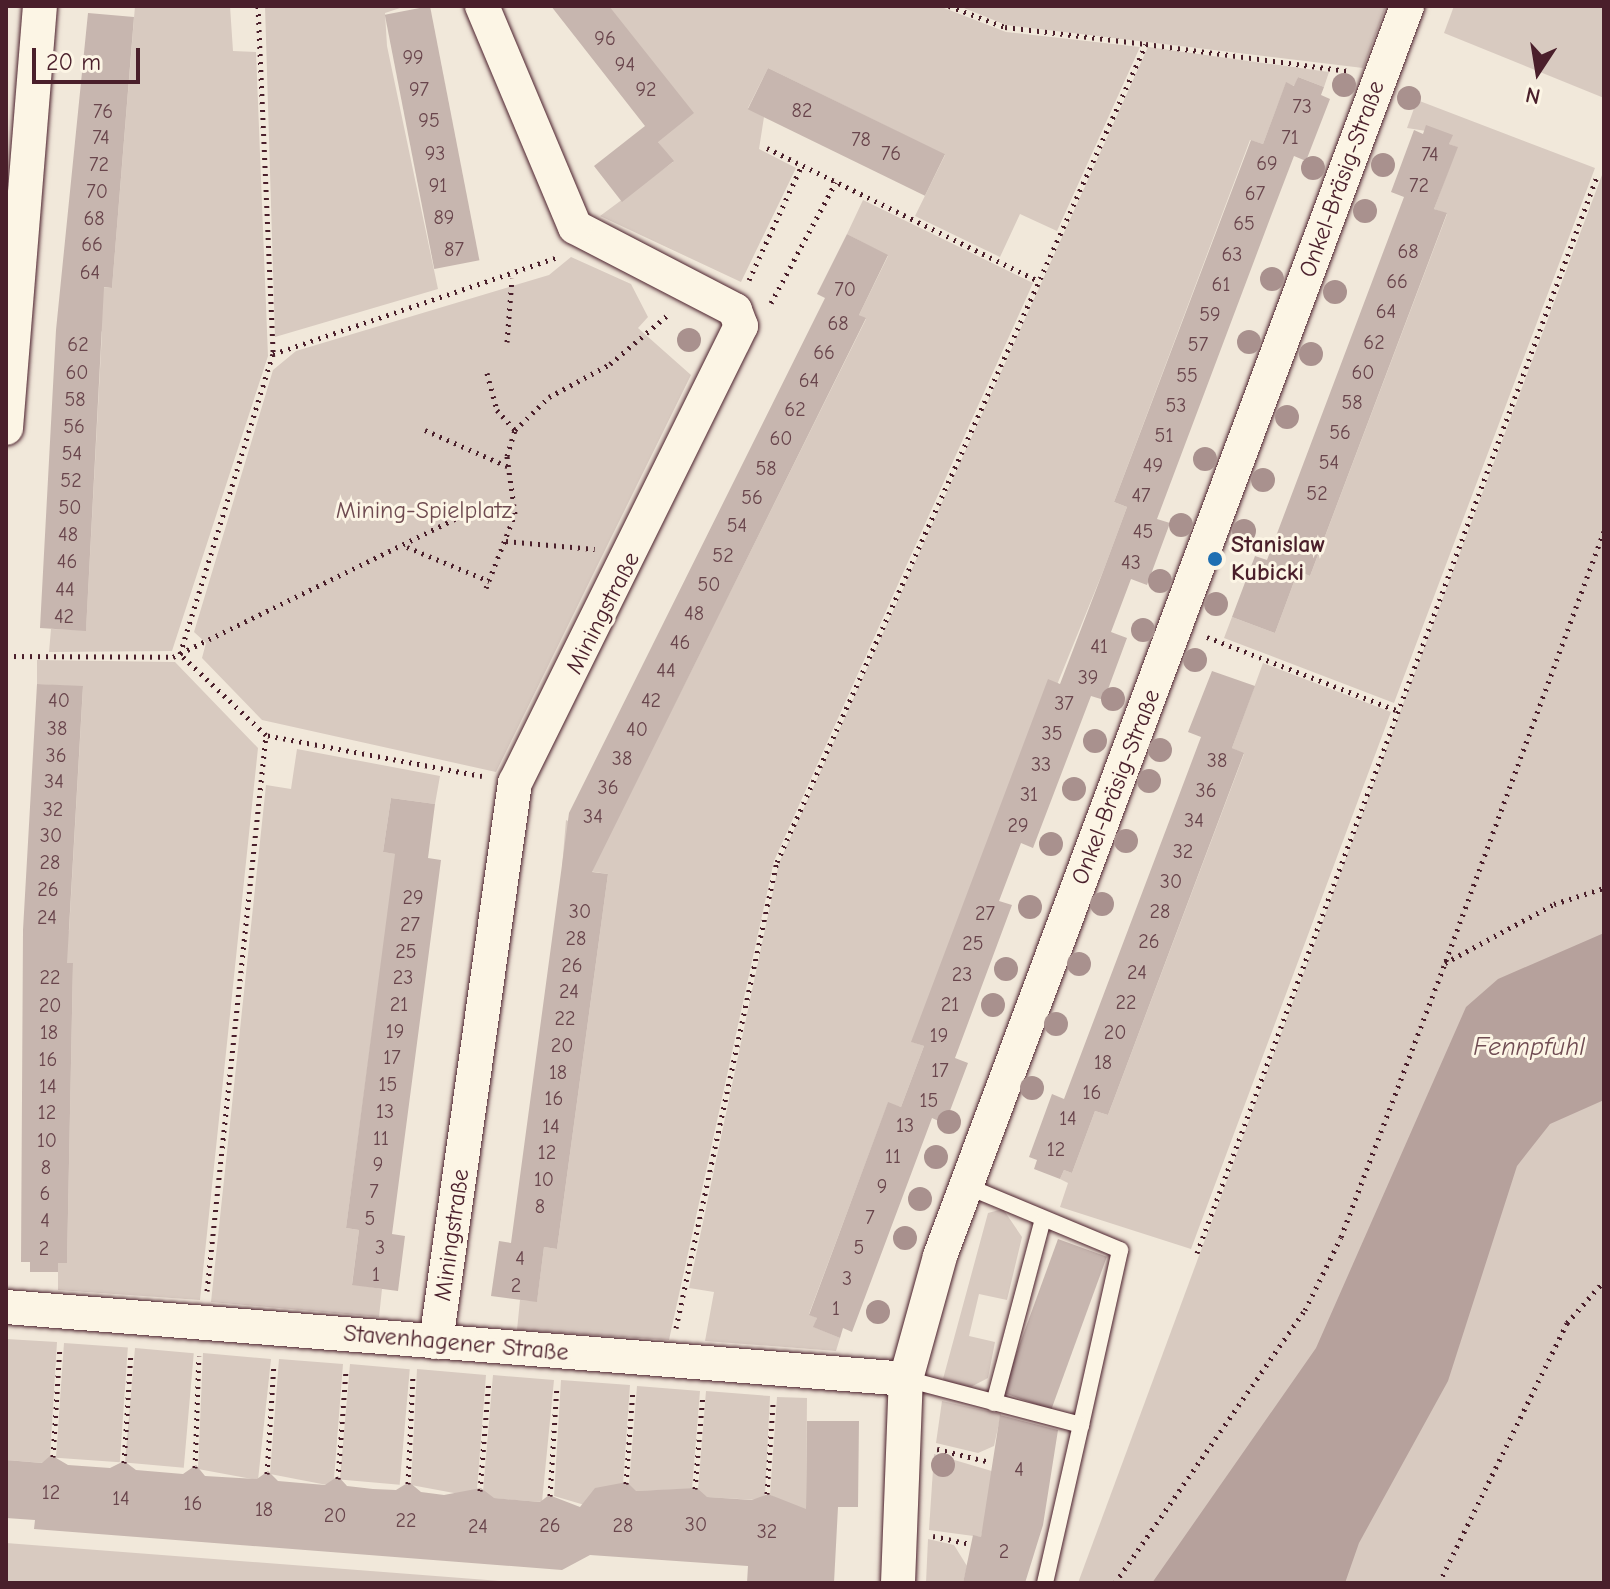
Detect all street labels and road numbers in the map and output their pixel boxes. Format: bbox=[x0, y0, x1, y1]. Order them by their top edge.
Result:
street label: Onkel-Bräsig-Straße bbox=[1293, 77, 1391, 281]
street label: Miningstraße bbox=[560, 547, 646, 679]
street label: Onkel-Bräsig-Straße bbox=[1065, 685, 1167, 889]
street label: Miningstraße bbox=[428, 1167, 476, 1303]
street label: Stavenhagener Straße bbox=[342, 1319, 570, 1367]

